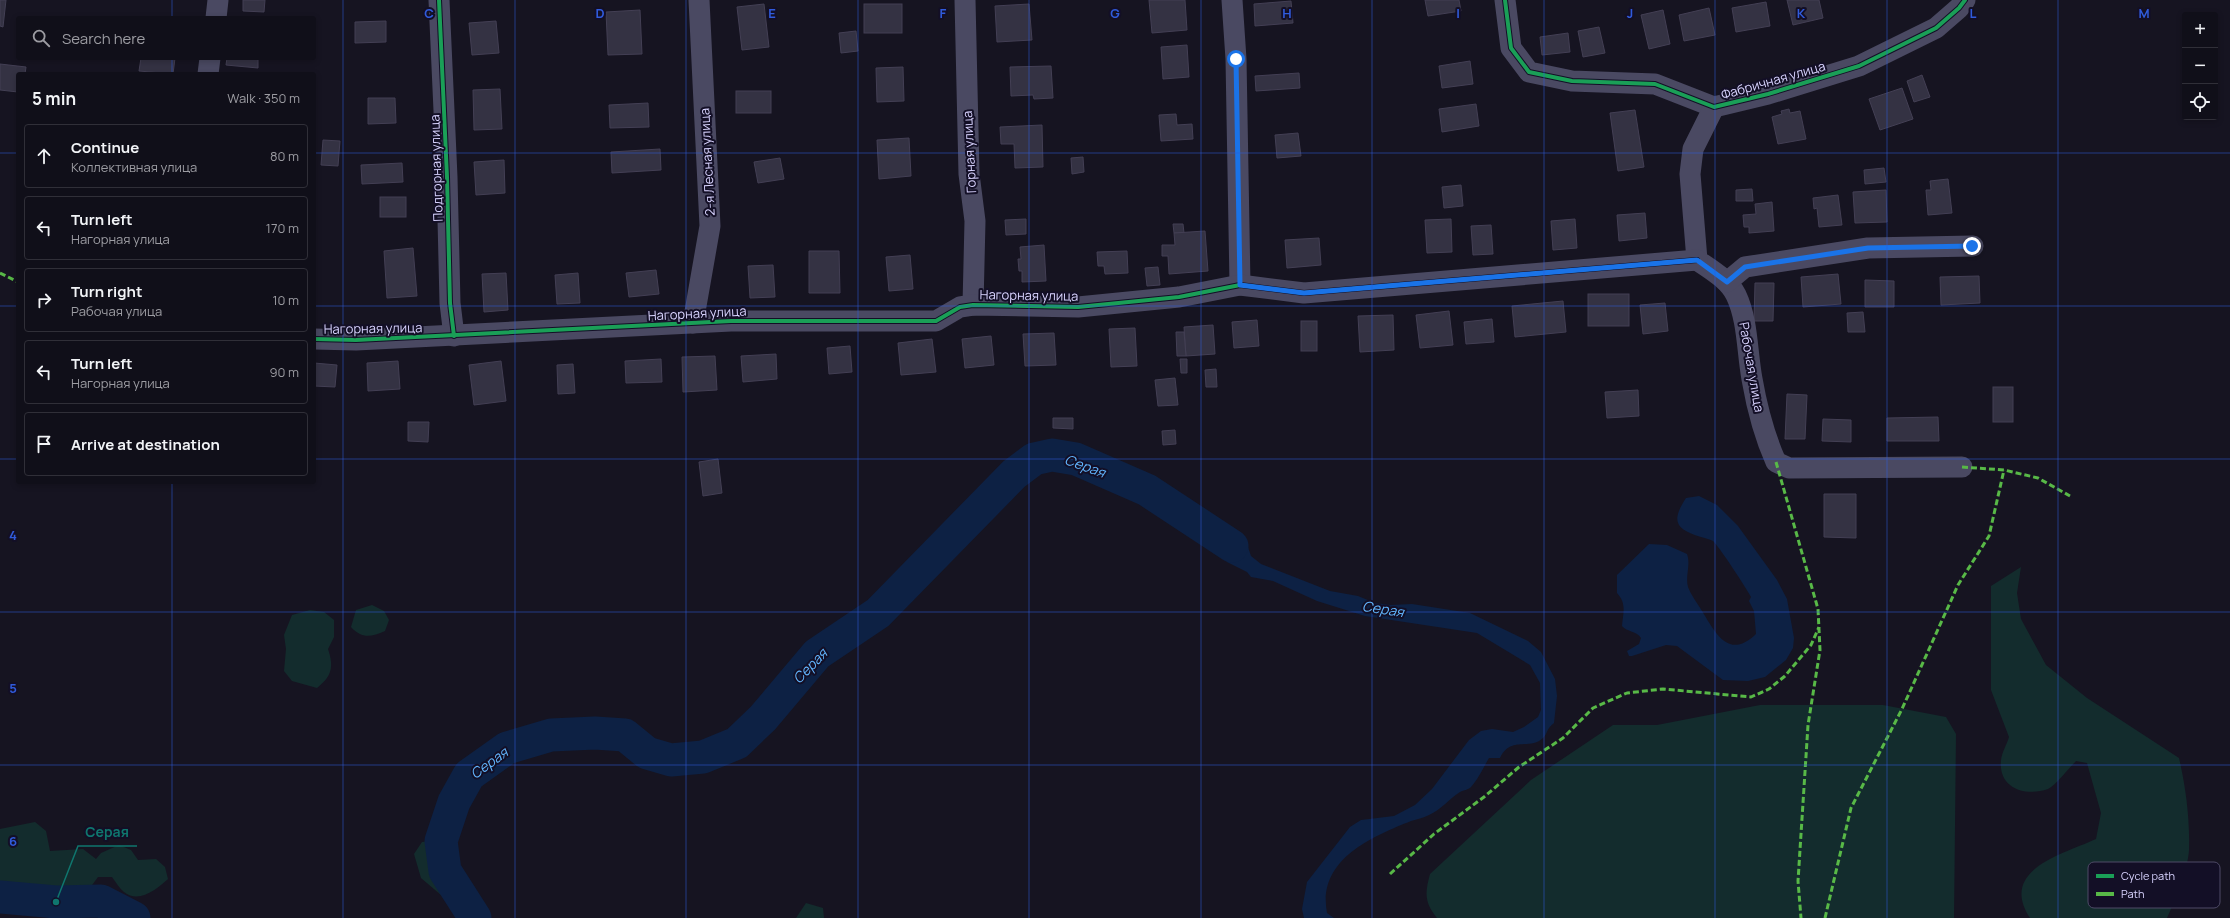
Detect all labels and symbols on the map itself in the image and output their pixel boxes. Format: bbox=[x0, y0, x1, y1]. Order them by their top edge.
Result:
text: C bbox=[424, 4, 434, 22]
text: D bbox=[595, 4, 605, 22]
text: E bbox=[768, 4, 776, 22]
text: F bbox=[940, 4, 947, 22]
text: G bbox=[1110, 4, 1120, 22]
text: H bbox=[1282, 4, 1292, 22]
text: I bbox=[1456, 4, 1460, 22]
text: J bbox=[1627, 4, 1633, 22]
text: K bbox=[1797, 4, 1806, 22]
text: L bbox=[1970, 4, 1977, 22]
text: M bbox=[2138, 4, 2150, 22]
route start bbox=[1227, 50, 1245, 68]
street label: Фабричная улица bbox=[1719, 57, 1827, 103]
street label: 2-я Лесная улица bbox=[695, 108, 719, 216]
street label: Горная улица bbox=[958, 110, 980, 194]
street label: Подгорная улица bbox=[425, 114, 447, 222]
route end bbox=[1963, 237, 1981, 255]
street label: Нагорная улица bbox=[979, 285, 1079, 305]
street label: Нагорная улица bbox=[647, 301, 747, 325]
street label: Нагорная улица bbox=[323, 318, 423, 338]
street label: Рабочая улица bbox=[1735, 321, 1769, 413]
water label: Серая bbox=[1062, 449, 1109, 482]
text: 4 bbox=[9, 526, 17, 544]
water label: Серая bbox=[1361, 596, 1407, 621]
water label: Серая bbox=[788, 643, 832, 687]
text: 5 bbox=[9, 679, 17, 697]
water label: Серая bbox=[466, 742, 512, 783]
callout: Серая bbox=[78, 820, 137, 846]
text: Серая bbox=[85, 822, 129, 841]
text: 6 bbox=[9, 832, 17, 850]
legend bbox=[2088, 862, 2220, 908]
text: Cycle path bbox=[2121, 868, 2175, 883]
text: Path bbox=[2121, 886, 2144, 901]

